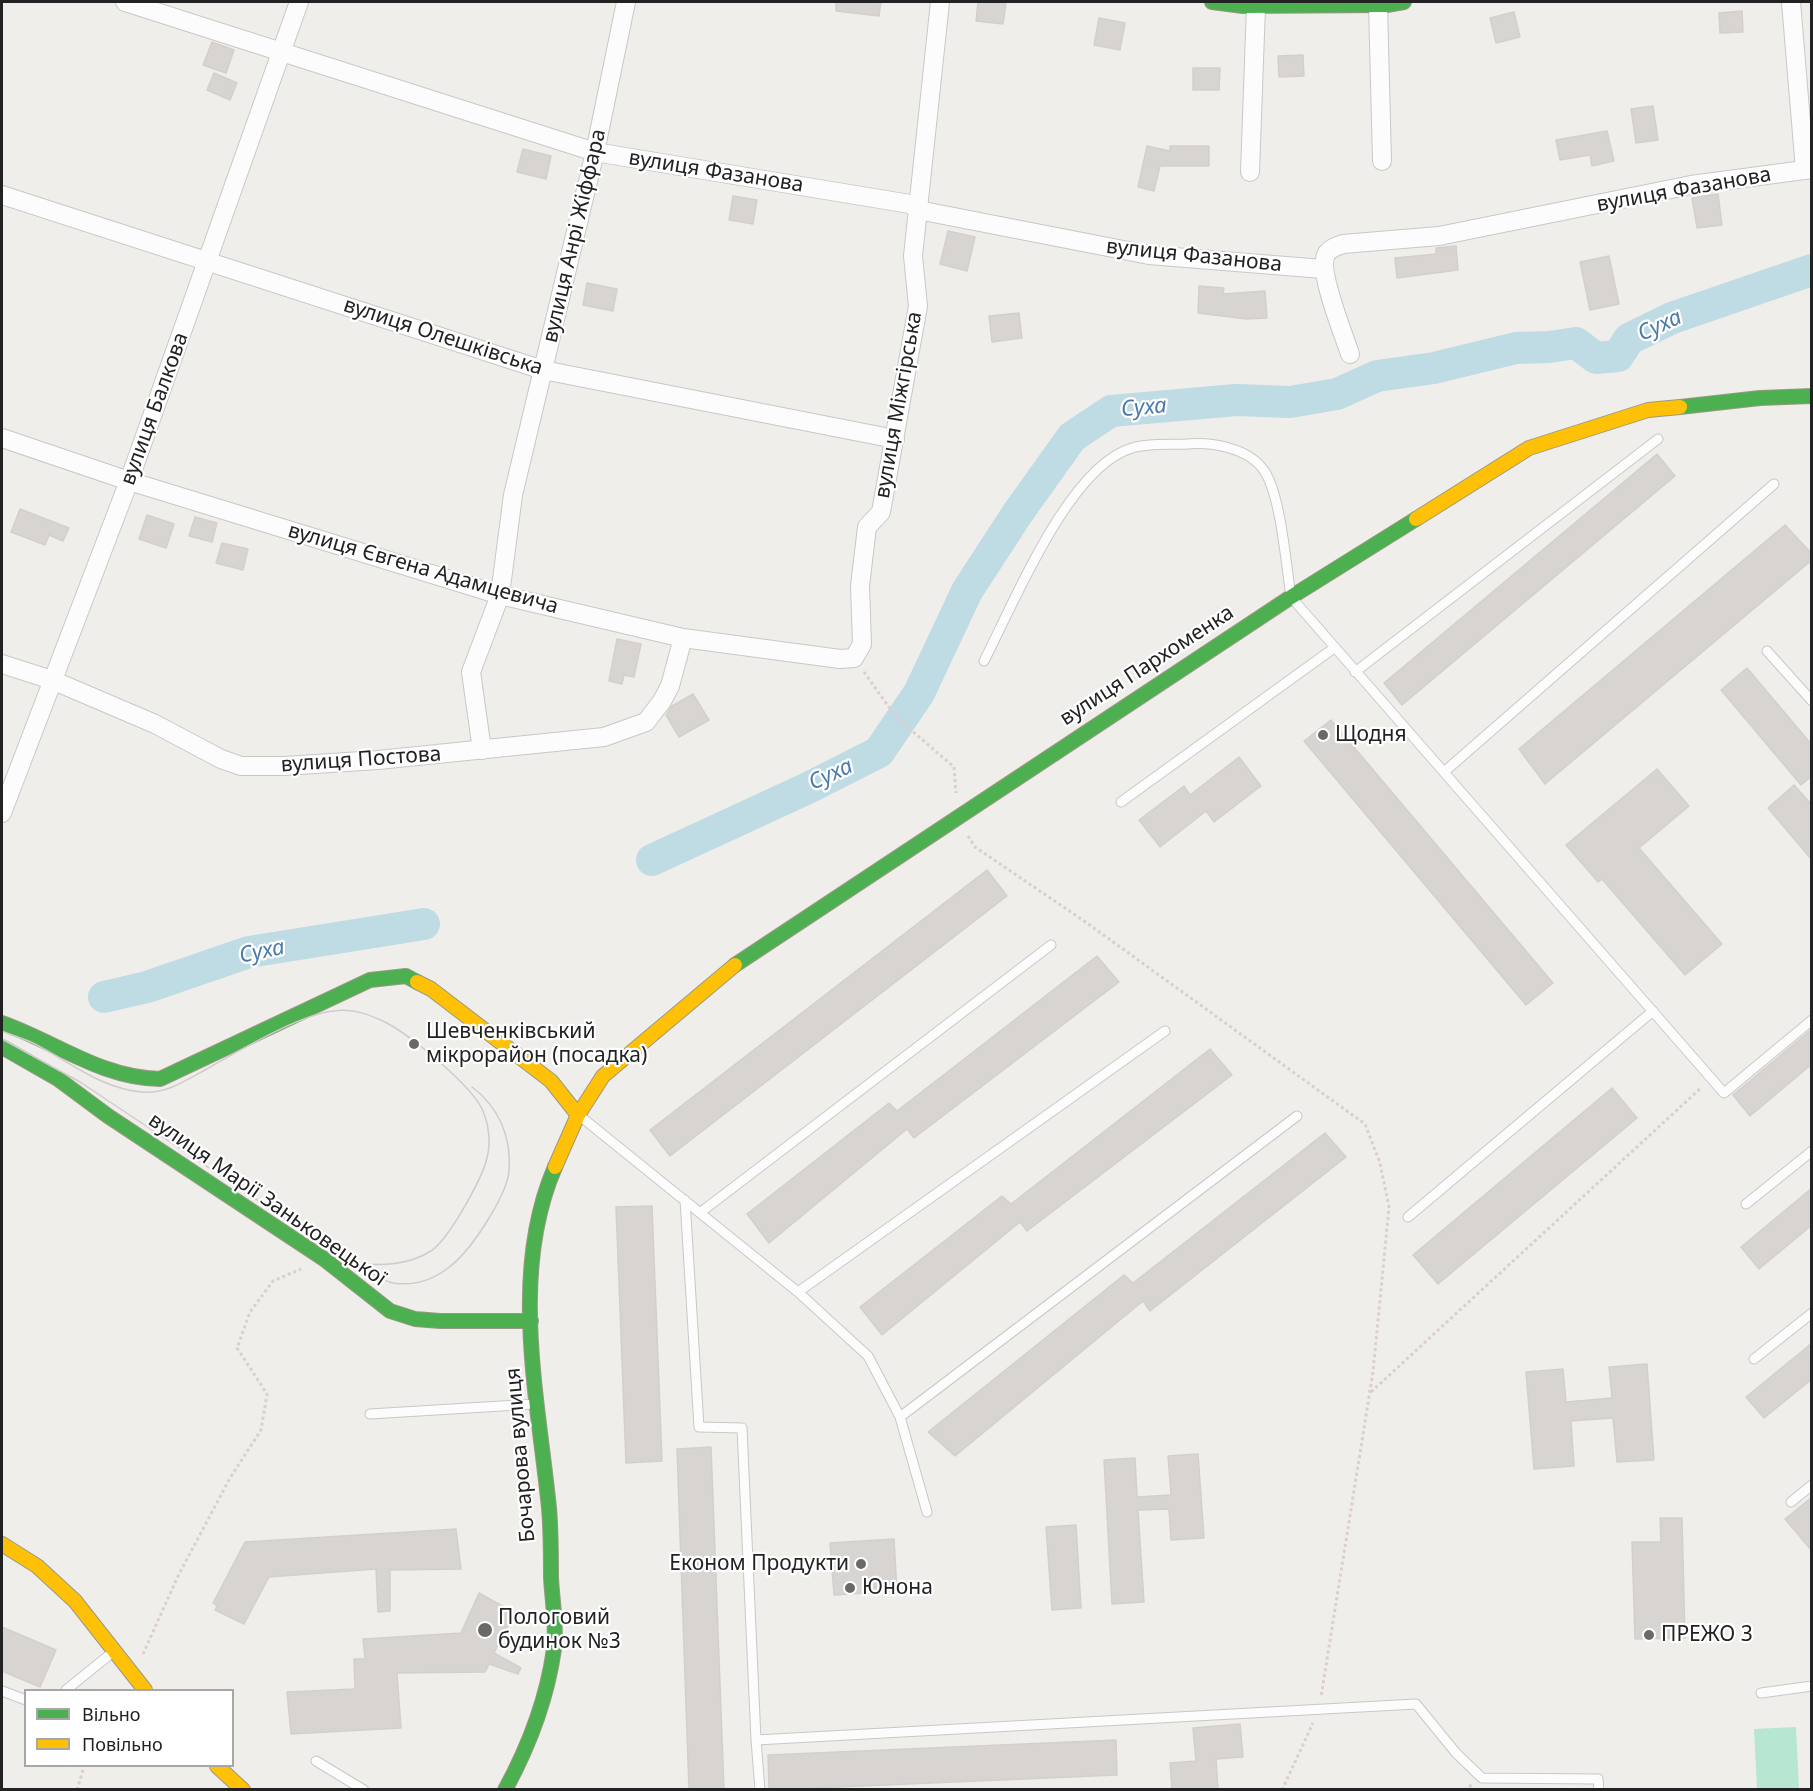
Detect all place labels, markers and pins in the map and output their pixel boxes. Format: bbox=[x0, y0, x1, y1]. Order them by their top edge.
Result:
place label: Щодня bbox=[1335, 722, 1407, 748]
marker: Щодня bbox=[1316, 728, 1330, 742]
place label: Шевченківський мікрорайон (посадка) bbox=[426, 1019, 647, 1069]
marker: Шевченківський мікрорайон (посадка) bbox=[407, 1037, 421, 1051]
place label: Економ Продукти bbox=[669, 1551, 849, 1577]
marker: Економ Продукти bbox=[854, 1557, 868, 1571]
place label: Юнона bbox=[862, 1575, 933, 1601]
marker: Юнона bbox=[843, 1581, 857, 1595]
place label: Пологовий будинок №3 bbox=[498, 1605, 621, 1655]
marker: Пологовий будинок №3 bbox=[476, 1621, 494, 1639]
place label: ПРЕЖО 3 bbox=[1661, 1622, 1753, 1648]
marker: ПРЕЖО 3 bbox=[1642, 1628, 1656, 1642]

